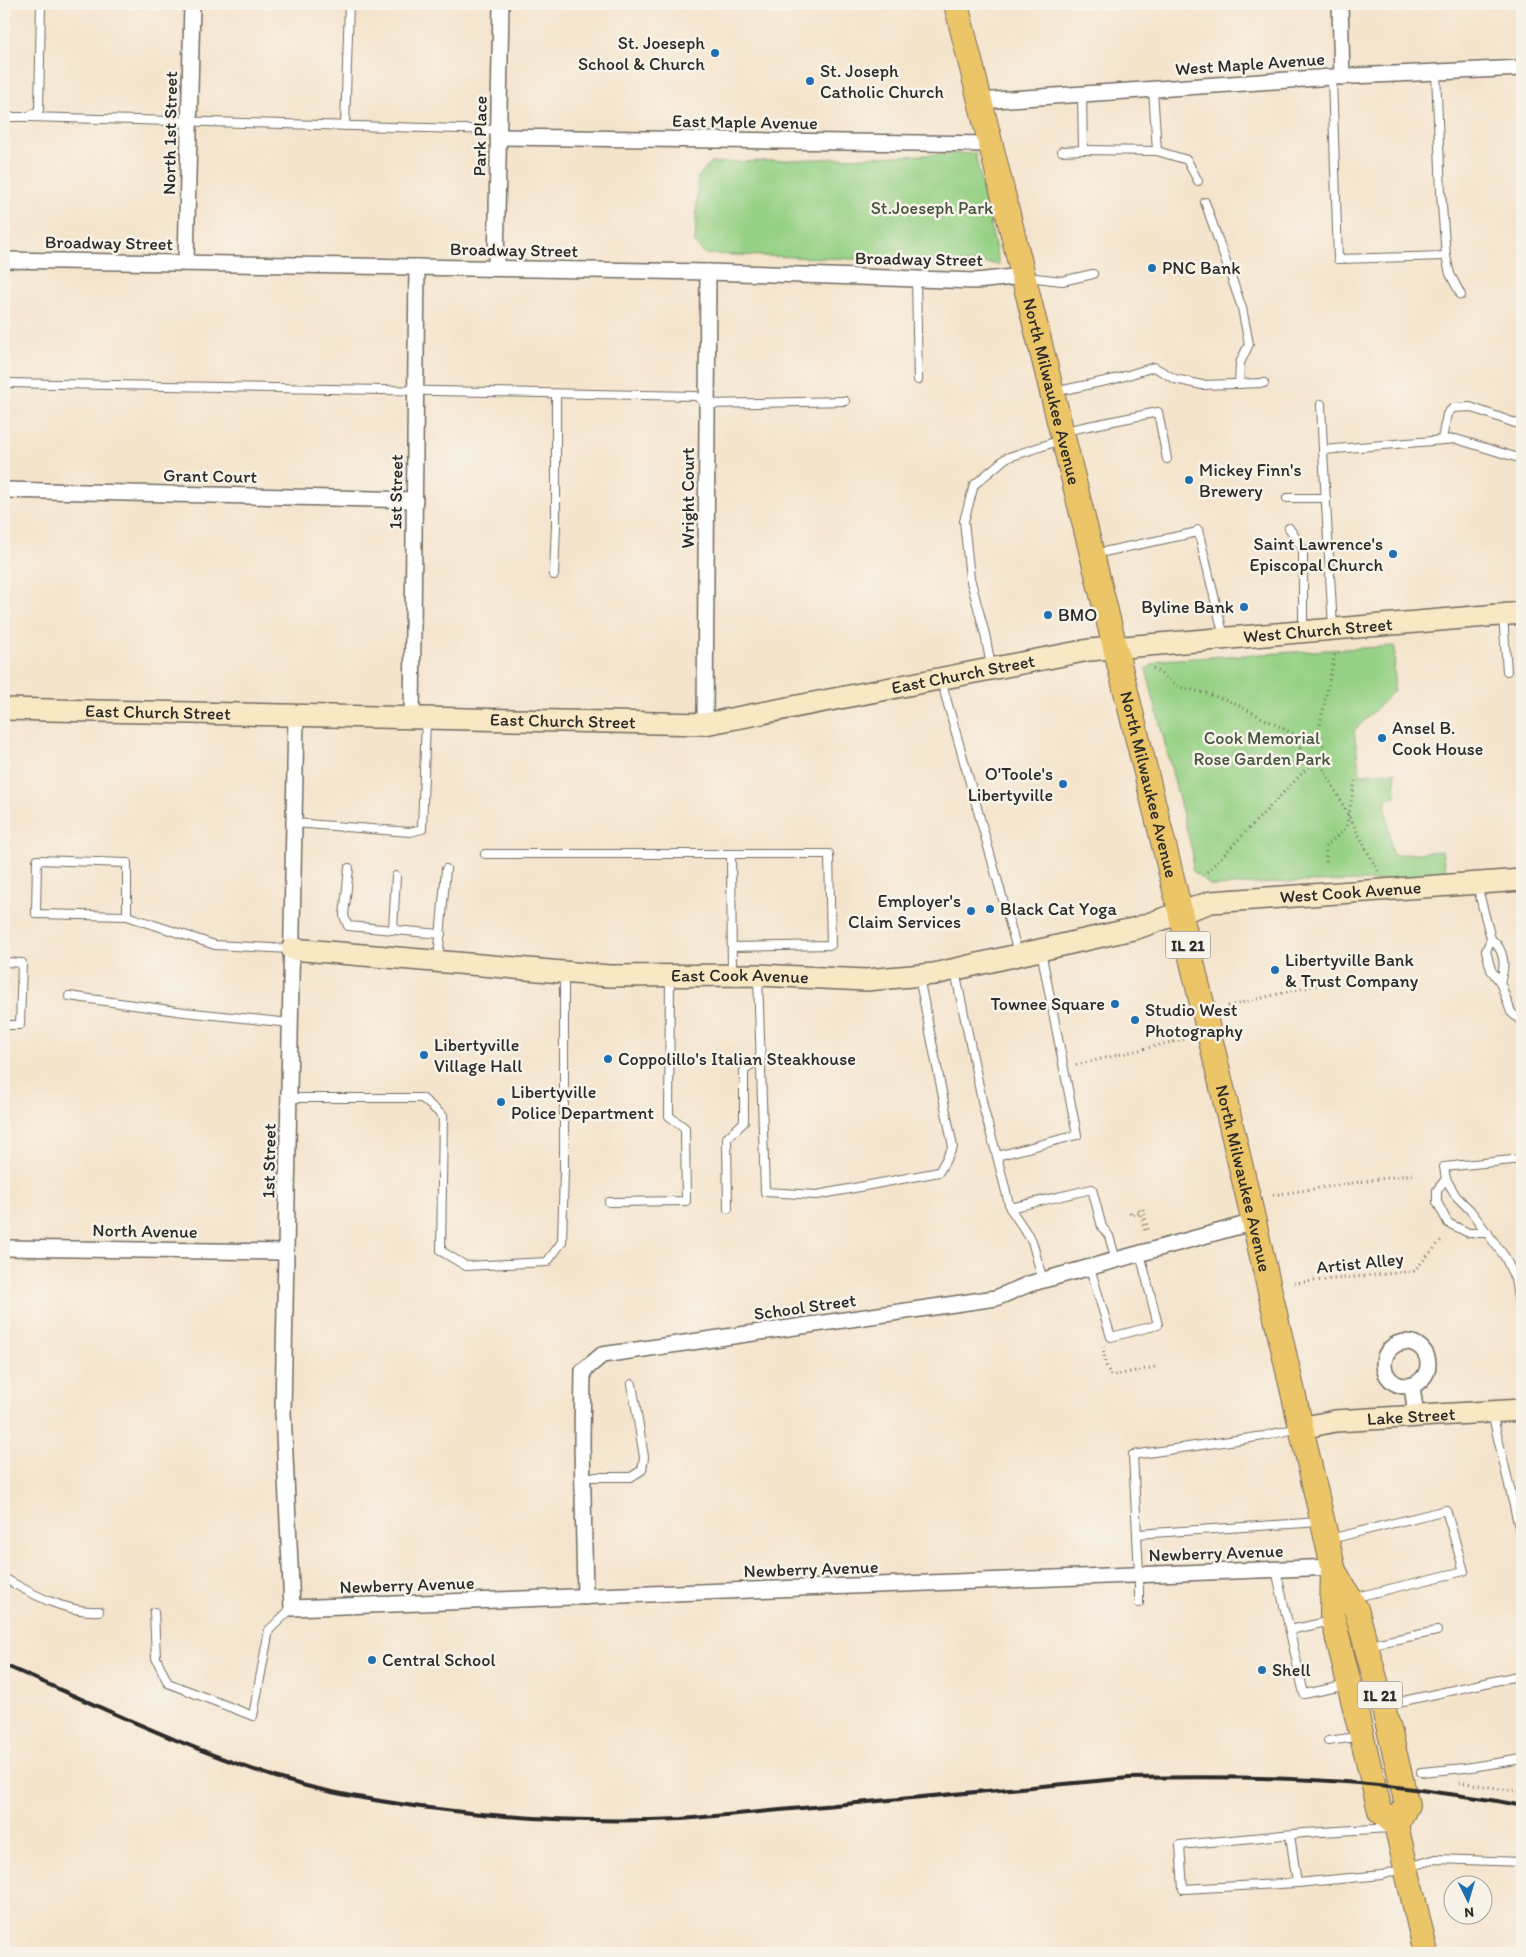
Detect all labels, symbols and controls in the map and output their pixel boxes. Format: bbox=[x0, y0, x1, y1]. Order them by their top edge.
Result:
place label: St. Joeseph School & Church bbox=[578, 32, 705, 75]
marker: St. Joeseph School & Church bbox=[709, 47, 721, 59]
street label: West Maple Avenue bbox=[1174, 48, 1326, 80]
place label: St. Joseph Catholic Church bbox=[820, 60, 944, 103]
street label: North 1st Street bbox=[158, 71, 182, 195]
marker: St. Joseph Catholic Church bbox=[804, 75, 816, 87]
street label: Park Place bbox=[468, 95, 492, 177]
street label: East Maple Avenue bbox=[672, 110, 818, 134]
park label: St.Joeseph Park bbox=[871, 197, 994, 219]
street label: Broadway Street bbox=[45, 231, 174, 255]
street label: Broadway Street bbox=[450, 238, 579, 262]
street label: Broadway Street bbox=[855, 247, 984, 271]
place label: PNC Bank bbox=[1162, 257, 1240, 279]
marker: PNC Bank bbox=[1146, 262, 1158, 274]
street label: North Milwaukee Avenue bbox=[1018, 296, 1085, 487]
street label: Wright Court bbox=[677, 447, 699, 548]
street label: 1st Street bbox=[384, 454, 408, 530]
place label: Mickey Finn's Brewery bbox=[1199, 459, 1302, 502]
street label: Grant Court bbox=[163, 464, 257, 488]
marker: Mickey Finn's Brewery bbox=[1183, 474, 1195, 486]
place label: Saint Lawrence's Episcopal Church bbox=[1249, 533, 1383, 576]
marker: Saint Lawrence's Episcopal Church bbox=[1387, 548, 1399, 560]
place label: Byline Bank bbox=[1141, 596, 1234, 618]
marker: Byline Bank bbox=[1238, 601, 1250, 613]
place label: BMO bbox=[1058, 604, 1097, 626]
marker: BMO bbox=[1042, 609, 1054, 621]
street label: West Church Street bbox=[1242, 613, 1394, 648]
street label: East Church Street bbox=[889, 650, 1037, 699]
street label: North Milwaukee Avenue bbox=[1115, 689, 1183, 880]
street label: East Church Street bbox=[85, 700, 231, 725]
street label: East Church Street bbox=[490, 708, 636, 734]
place label: Ansel B. Cook House bbox=[1392, 717, 1483, 760]
park label: Cook Memorial Rose Garden Park bbox=[1194, 727, 1331, 770]
marker: Ansel B. Cook House bbox=[1376, 732, 1388, 744]
place label: O'Toole's Libertyville bbox=[968, 763, 1053, 806]
marker: O'Toole's Libertyville bbox=[1057, 778, 1069, 790]
street label: West Cook Avenue bbox=[1279, 876, 1422, 908]
place label: Employer's Claim Services bbox=[848, 890, 961, 933]
place label: Black Cat Yoga bbox=[1000, 898, 1117, 920]
marker: Black Cat Yoga bbox=[984, 903, 996, 915]
marker: Employer's Claim Services bbox=[965, 905, 977, 917]
road number: IL 21 bbox=[1166, 932, 1210, 958]
place label: Libertyville Bank & Trust Company bbox=[1285, 949, 1419, 992]
street label: East Cook Avenue bbox=[671, 964, 809, 988]
marker: Libertyville Bank & Trust Company bbox=[1269, 964, 1281, 976]
place label: Townee Square bbox=[990, 993, 1105, 1015]
marker: Townee Square bbox=[1109, 998, 1121, 1010]
place label: Studio West Photography bbox=[1145, 999, 1243, 1042]
marker: Studio West Photography bbox=[1129, 1014, 1141, 1026]
place label: Libertyville Village Hall bbox=[434, 1034, 522, 1077]
place label: Coppolillo's Italian Steakhouse bbox=[618, 1048, 856, 1070]
marker: Libertyville Village Hall bbox=[418, 1049, 430, 1061]
marker: Coppolillo's Italian Steakhouse bbox=[602, 1053, 614, 1065]
place label: Libertyville Police Department bbox=[511, 1081, 654, 1124]
street label: North Milwaukee Avenue bbox=[1211, 1082, 1276, 1274]
marker: Libertyville Police Department bbox=[495, 1096, 507, 1108]
street label: 1st Street bbox=[257, 1123, 281, 1199]
street label: North Avenue bbox=[92, 1219, 198, 1243]
street label: Artist Alley bbox=[1315, 1247, 1405, 1279]
street label: School Street bbox=[752, 1289, 858, 1325]
street label: Lake Street bbox=[1366, 1403, 1456, 1430]
street label: Newberry Avenue bbox=[1148, 1540, 1284, 1566]
street label: Newberry Avenue bbox=[743, 1556, 879, 1582]
street label: Newberry Avenue bbox=[339, 1572, 475, 1598]
place label: Central School bbox=[382, 1649, 496, 1671]
marker: Central School bbox=[366, 1654, 378, 1666]
place label: Shell bbox=[1272, 1659, 1311, 1681]
marker: Shell bbox=[1256, 1664, 1268, 1676]
road number: IL 21 bbox=[1358, 1682, 1402, 1708]
north arrow bbox=[1444, 1874, 1494, 1924]
text: N bbox=[1464, 1904, 1475, 1921]

